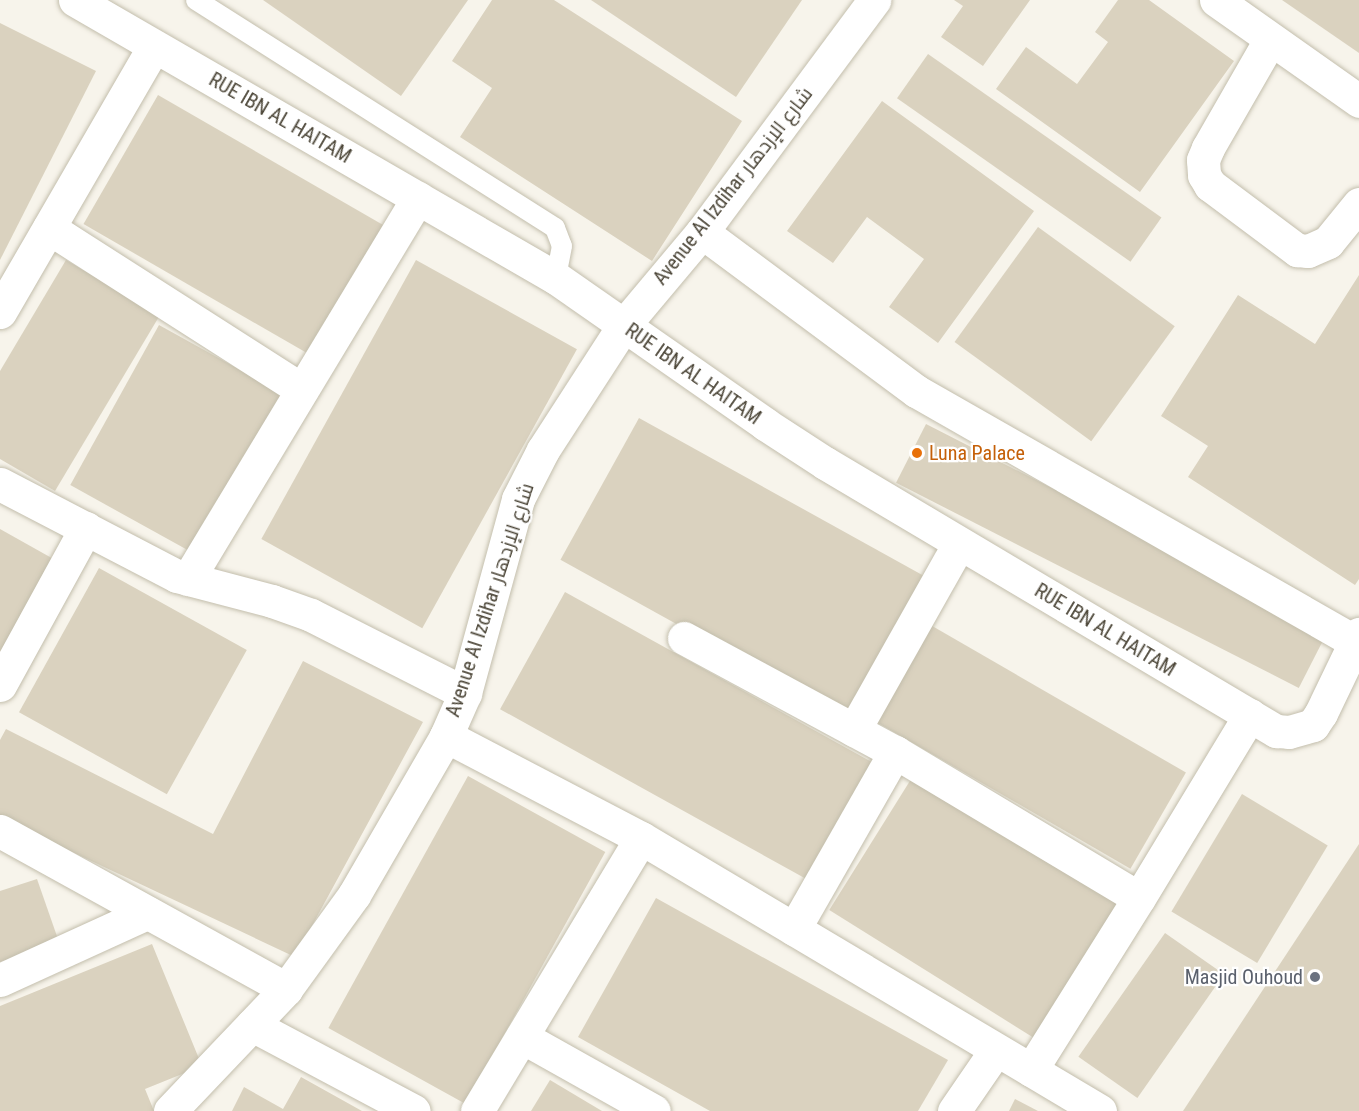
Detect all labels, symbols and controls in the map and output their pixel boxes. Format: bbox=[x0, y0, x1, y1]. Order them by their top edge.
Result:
street label: RUE IBN AL HAITAM bbox=[205, 68, 355, 168]
street label: Avenue Al Izdihar شارع الإزدهار bbox=[648, 82, 818, 290]
street label: RUE IBN AL HAITAM bbox=[621, 318, 765, 430]
place label: Luna Palace bbox=[929, 441, 1025, 465]
marker: Luna Palace bbox=[910, 446, 924, 460]
street label: Avenue Al Izdihar شارع الإزدهار bbox=[441, 480, 539, 720]
street label: RUE IBN AL HAITAM bbox=[1030, 579, 1180, 681]
place label: Masjid Ouhoud bbox=[1185, 965, 1303, 989]
marker: Masjid Ouhoud bbox=[1308, 970, 1322, 984]

